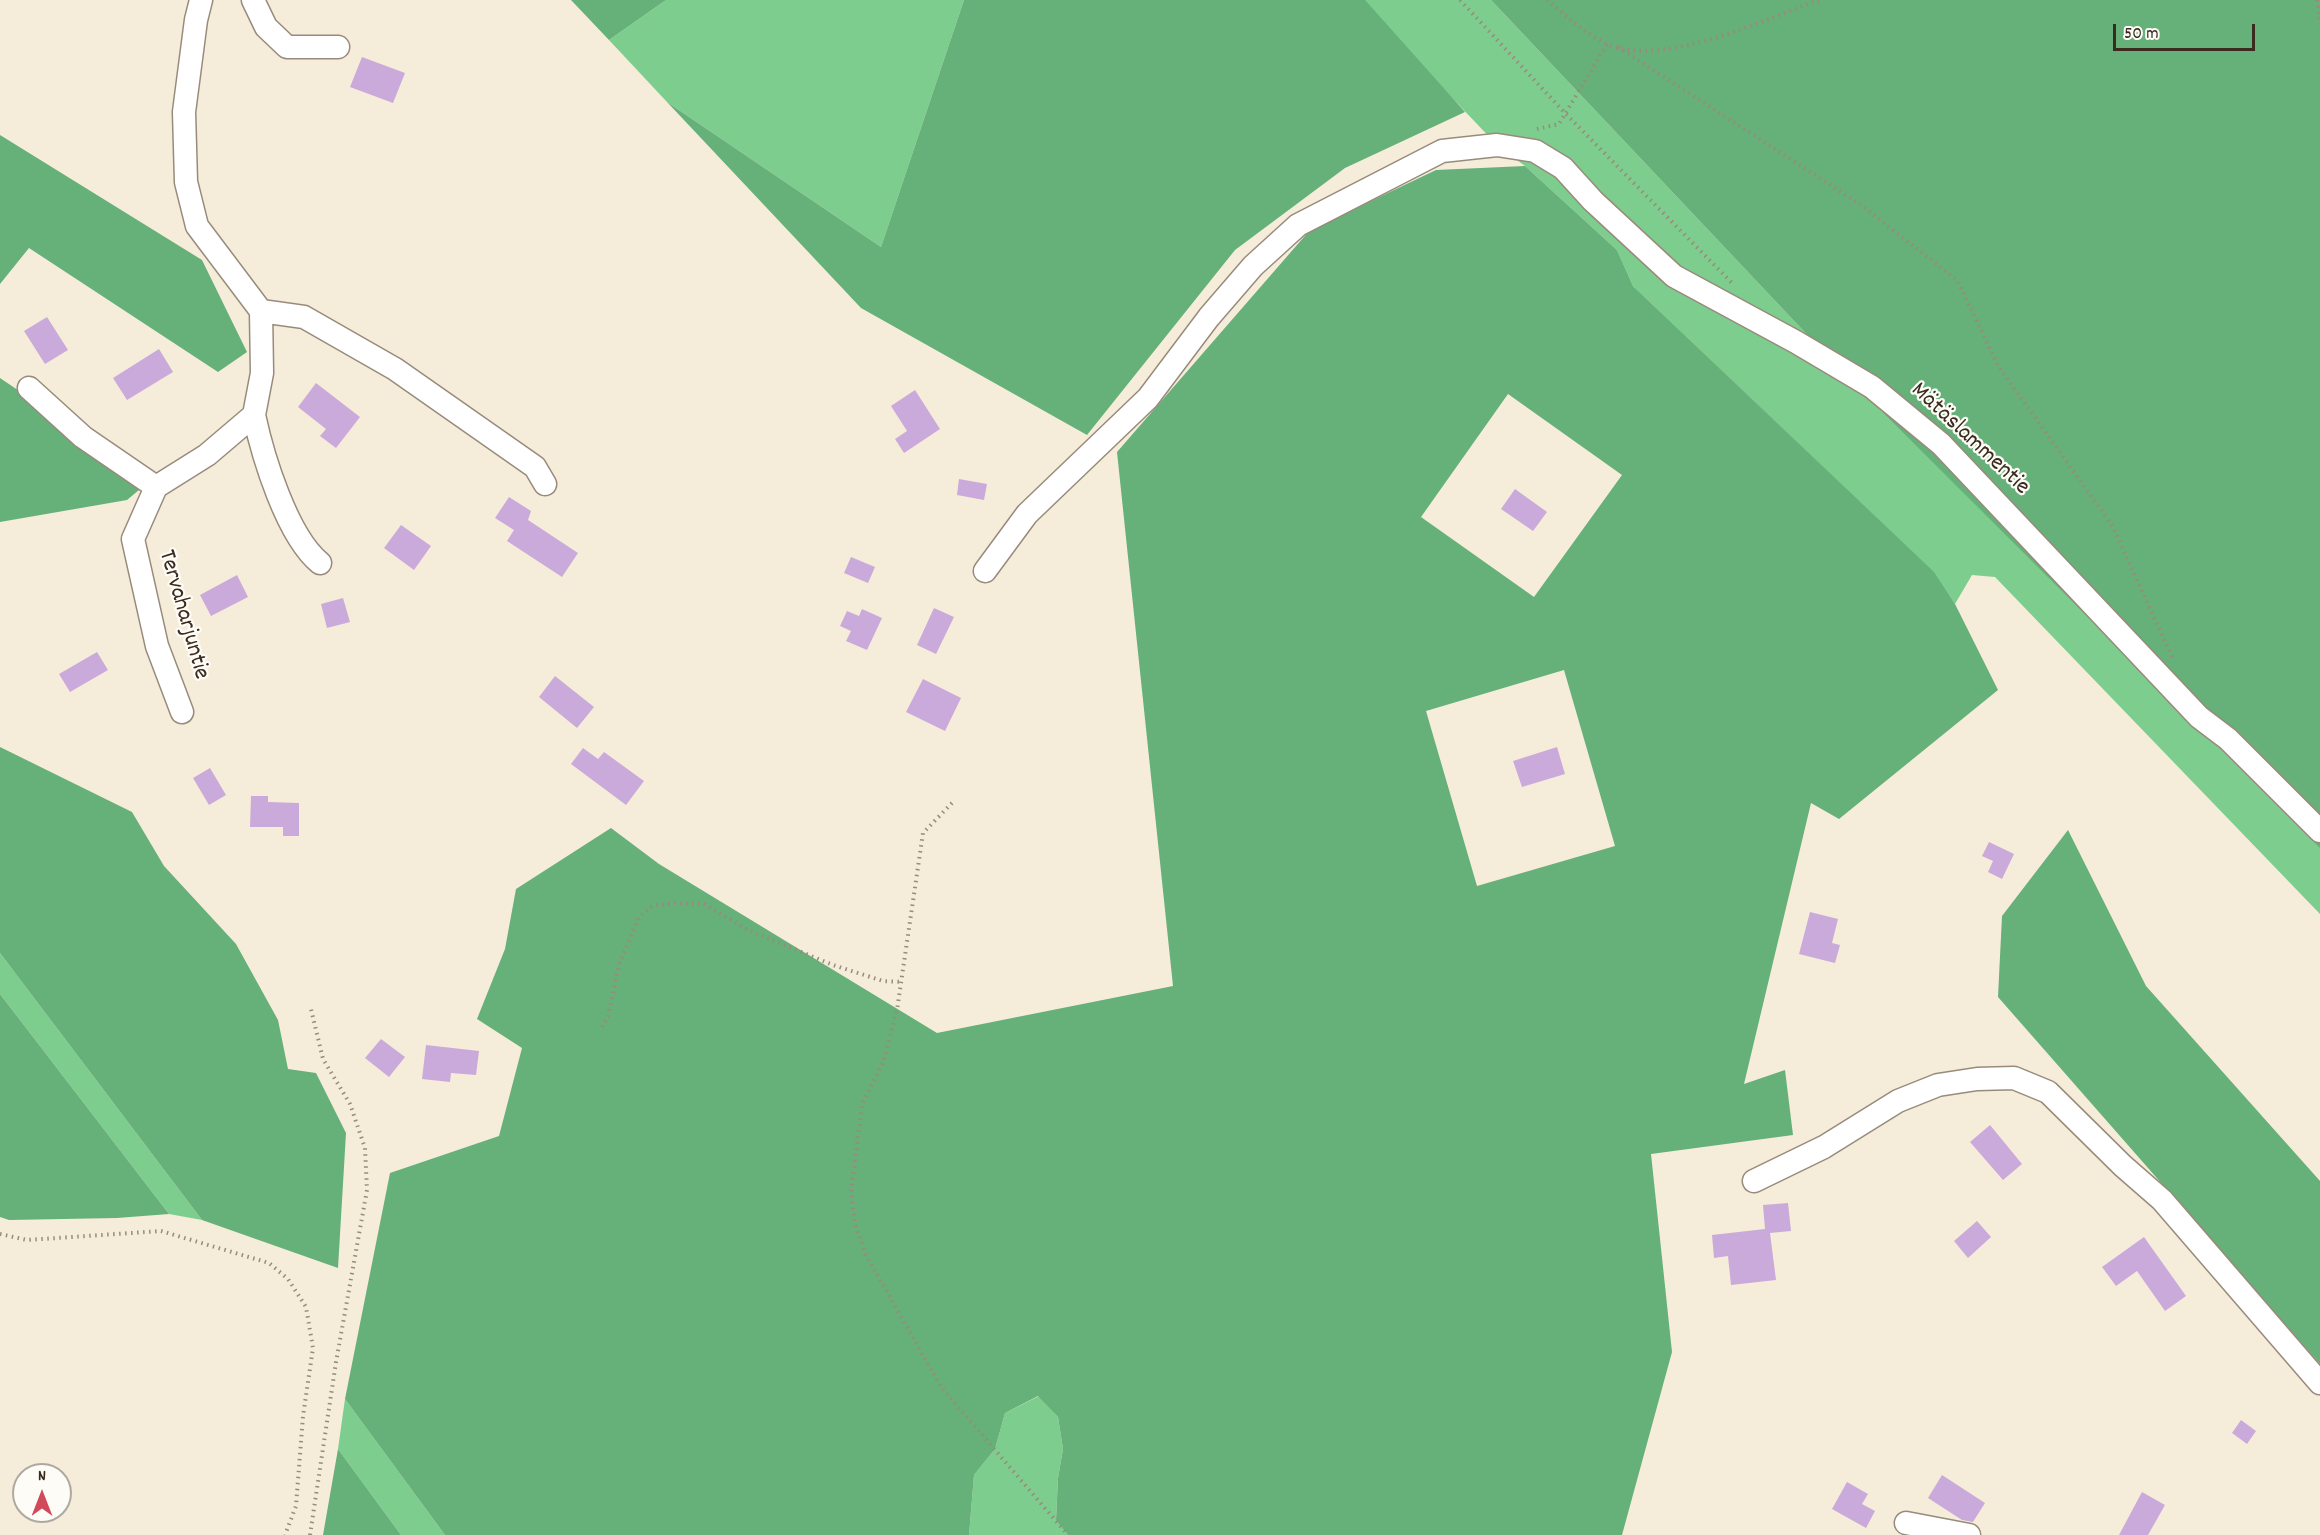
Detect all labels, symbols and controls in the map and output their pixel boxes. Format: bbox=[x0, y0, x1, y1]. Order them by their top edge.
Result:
scale bar bbox=[2116, 12, 2258, 50]
text: 50 m bbox=[2124, 22, 2159, 47]
street label: Mätäslammentie bbox=[1903, 378, 2035, 502]
street label: Tervaharjuntie bbox=[150, 547, 214, 683]
north arrow bbox=[12, 1463, 72, 1523]
text: N bbox=[38, 1465, 46, 1488]

